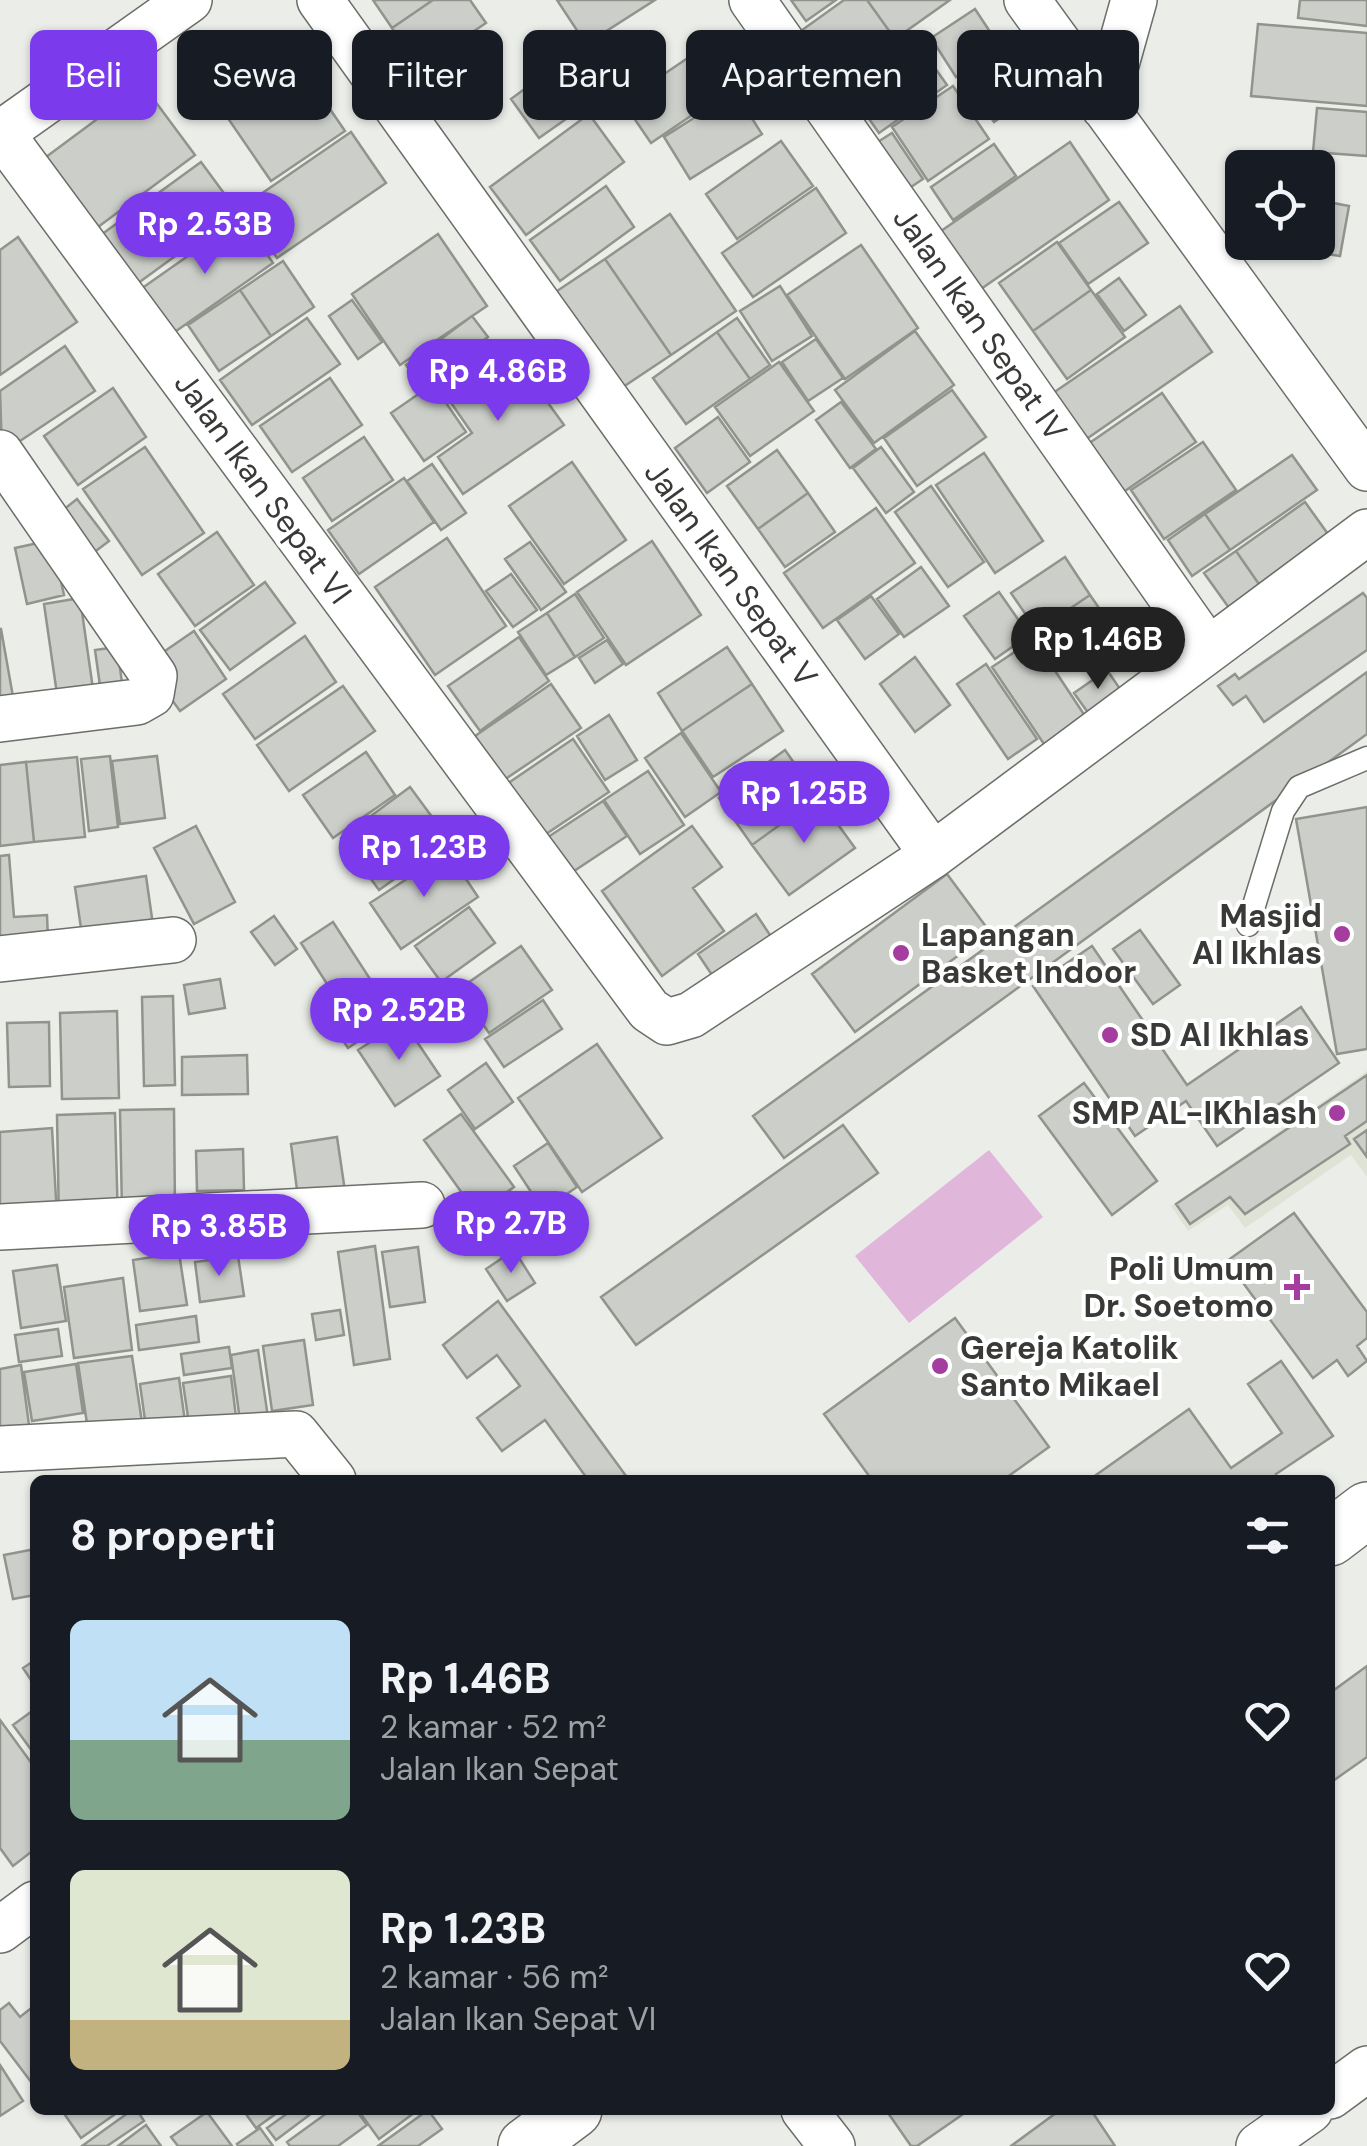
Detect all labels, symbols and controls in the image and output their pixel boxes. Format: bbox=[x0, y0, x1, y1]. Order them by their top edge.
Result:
chip: Beli bbox=[30, 30, 157, 120]
chip: Sewa bbox=[177, 30, 332, 120]
chip: Filter bbox=[352, 30, 503, 120]
chip: Baru bbox=[523, 30, 666, 120]
chip: Apartemen bbox=[686, 30, 937, 120]
chip: Rumah bbox=[957, 30, 1139, 120]
map controls bbox=[1225, 150, 1335, 260]
button: locate bbox=[1225, 150, 1335, 260]
pin: Rp 2.53B bbox=[102, 192, 308, 277]
street label: Jalan Ikan Sepat IV bbox=[884, 199, 1076, 449]
text: Rp 2.53B bbox=[138, 203, 272, 245]
pin: Rp 4.86B bbox=[395, 339, 601, 424]
text: Rp 4.86B bbox=[429, 350, 567, 392]
street label: Jalan Ikan Sepat VI bbox=[165, 364, 361, 612]
street label: Jalan Ikan Sepat V bbox=[635, 453, 827, 695]
pin: Rp 1.46B bbox=[995, 607, 1201, 692]
text: Rp 1.46B bbox=[1033, 618, 1163, 660]
pin: Rp 1.25B bbox=[701, 761, 907, 846]
text: Rp 1.25B bbox=[740, 772, 868, 814]
pin: Rp 1.23B bbox=[321, 815, 527, 900]
text: Rp 1.23B bbox=[361, 826, 487, 868]
place label: Masjid Al Ikhlas bbox=[1192, 895, 1322, 974]
place label: Lapangan Basket Indoor bbox=[921, 914, 1136, 993]
marker: Masjid Al Ikhlas bbox=[1331, 923, 1353, 945]
marker: Lapangan Basket Indoor bbox=[890, 942, 912, 964]
pin: Rp 2.52B bbox=[296, 978, 502, 1063]
text: Rp 2.52B bbox=[332, 989, 466, 1031]
place label: SD Al Ikhlas bbox=[1130, 1014, 1310, 1056]
marker: SD Al Ikhlas bbox=[1099, 1024, 1121, 1046]
place label: SMP AL-IKhlash bbox=[1072, 1092, 1317, 1134]
marker: SMP AL-IKhlash bbox=[1326, 1102, 1348, 1124]
pin: Rp 2.7B bbox=[419, 1191, 603, 1276]
pin: Rp 3.85B bbox=[116, 1194, 322, 1279]
text: Rp 2.7B bbox=[455, 1202, 567, 1244]
text: Rp 3.85B bbox=[151, 1205, 287, 1247]
place label: Poli Umum Dr. Soetomo bbox=[1083, 1248, 1274, 1327]
marker: Poli Umum Dr. Soetomo bbox=[1284, 1274, 1310, 1300]
place label: Gereja Katolik Santo Mikael bbox=[960, 1327, 1179, 1406]
marker: Gereja Katolik Santo Mikael bbox=[929, 1355, 951, 1377]
text: 8 properti bbox=[70, 1508, 276, 1563]
icon: filters bbox=[1240, 1508, 1295, 1563]
text: Rp 1.46B bbox=[380, 1651, 550, 1706]
icon: home bbox=[150, 1660, 270, 1780]
icon: heart bbox=[1240, 1693, 1295, 1748]
text: 2 kamar · 52 m² bbox=[380, 1706, 606, 1748]
text: Jalan Ikan Sepat bbox=[380, 1748, 619, 1790]
text: Rp 1.23B bbox=[380, 1901, 546, 1956]
icon: home bbox=[150, 1910, 270, 2030]
icon: heart bbox=[1240, 1943, 1295, 1998]
text: 2 kamar · 56 m² bbox=[380, 1956, 609, 1998]
text: Jalan Ikan Sepat VI bbox=[380, 1998, 656, 2040]

